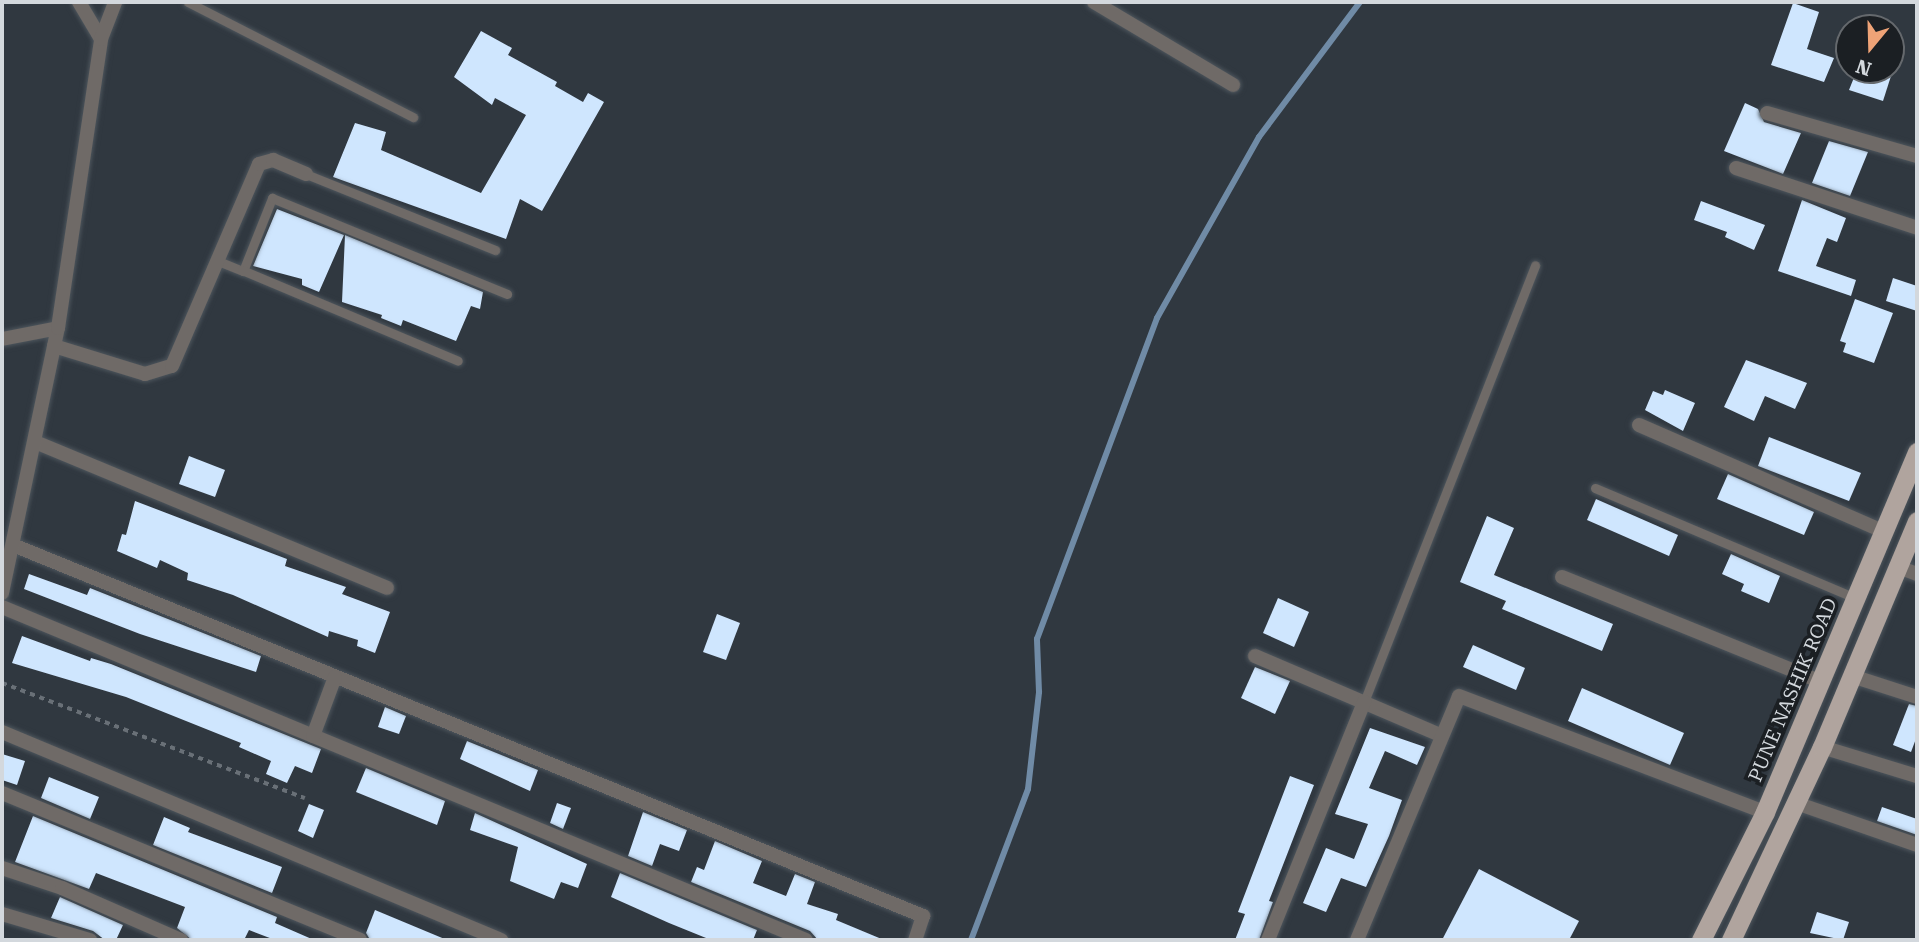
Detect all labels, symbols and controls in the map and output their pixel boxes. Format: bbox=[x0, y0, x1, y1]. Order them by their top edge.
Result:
north arrow bbox=[1835, 14, 1905, 84]
text: N bbox=[1853, 54, 1874, 81]
street label: PUNE NASHIK ROAD bbox=[1744, 595, 1842, 785]

